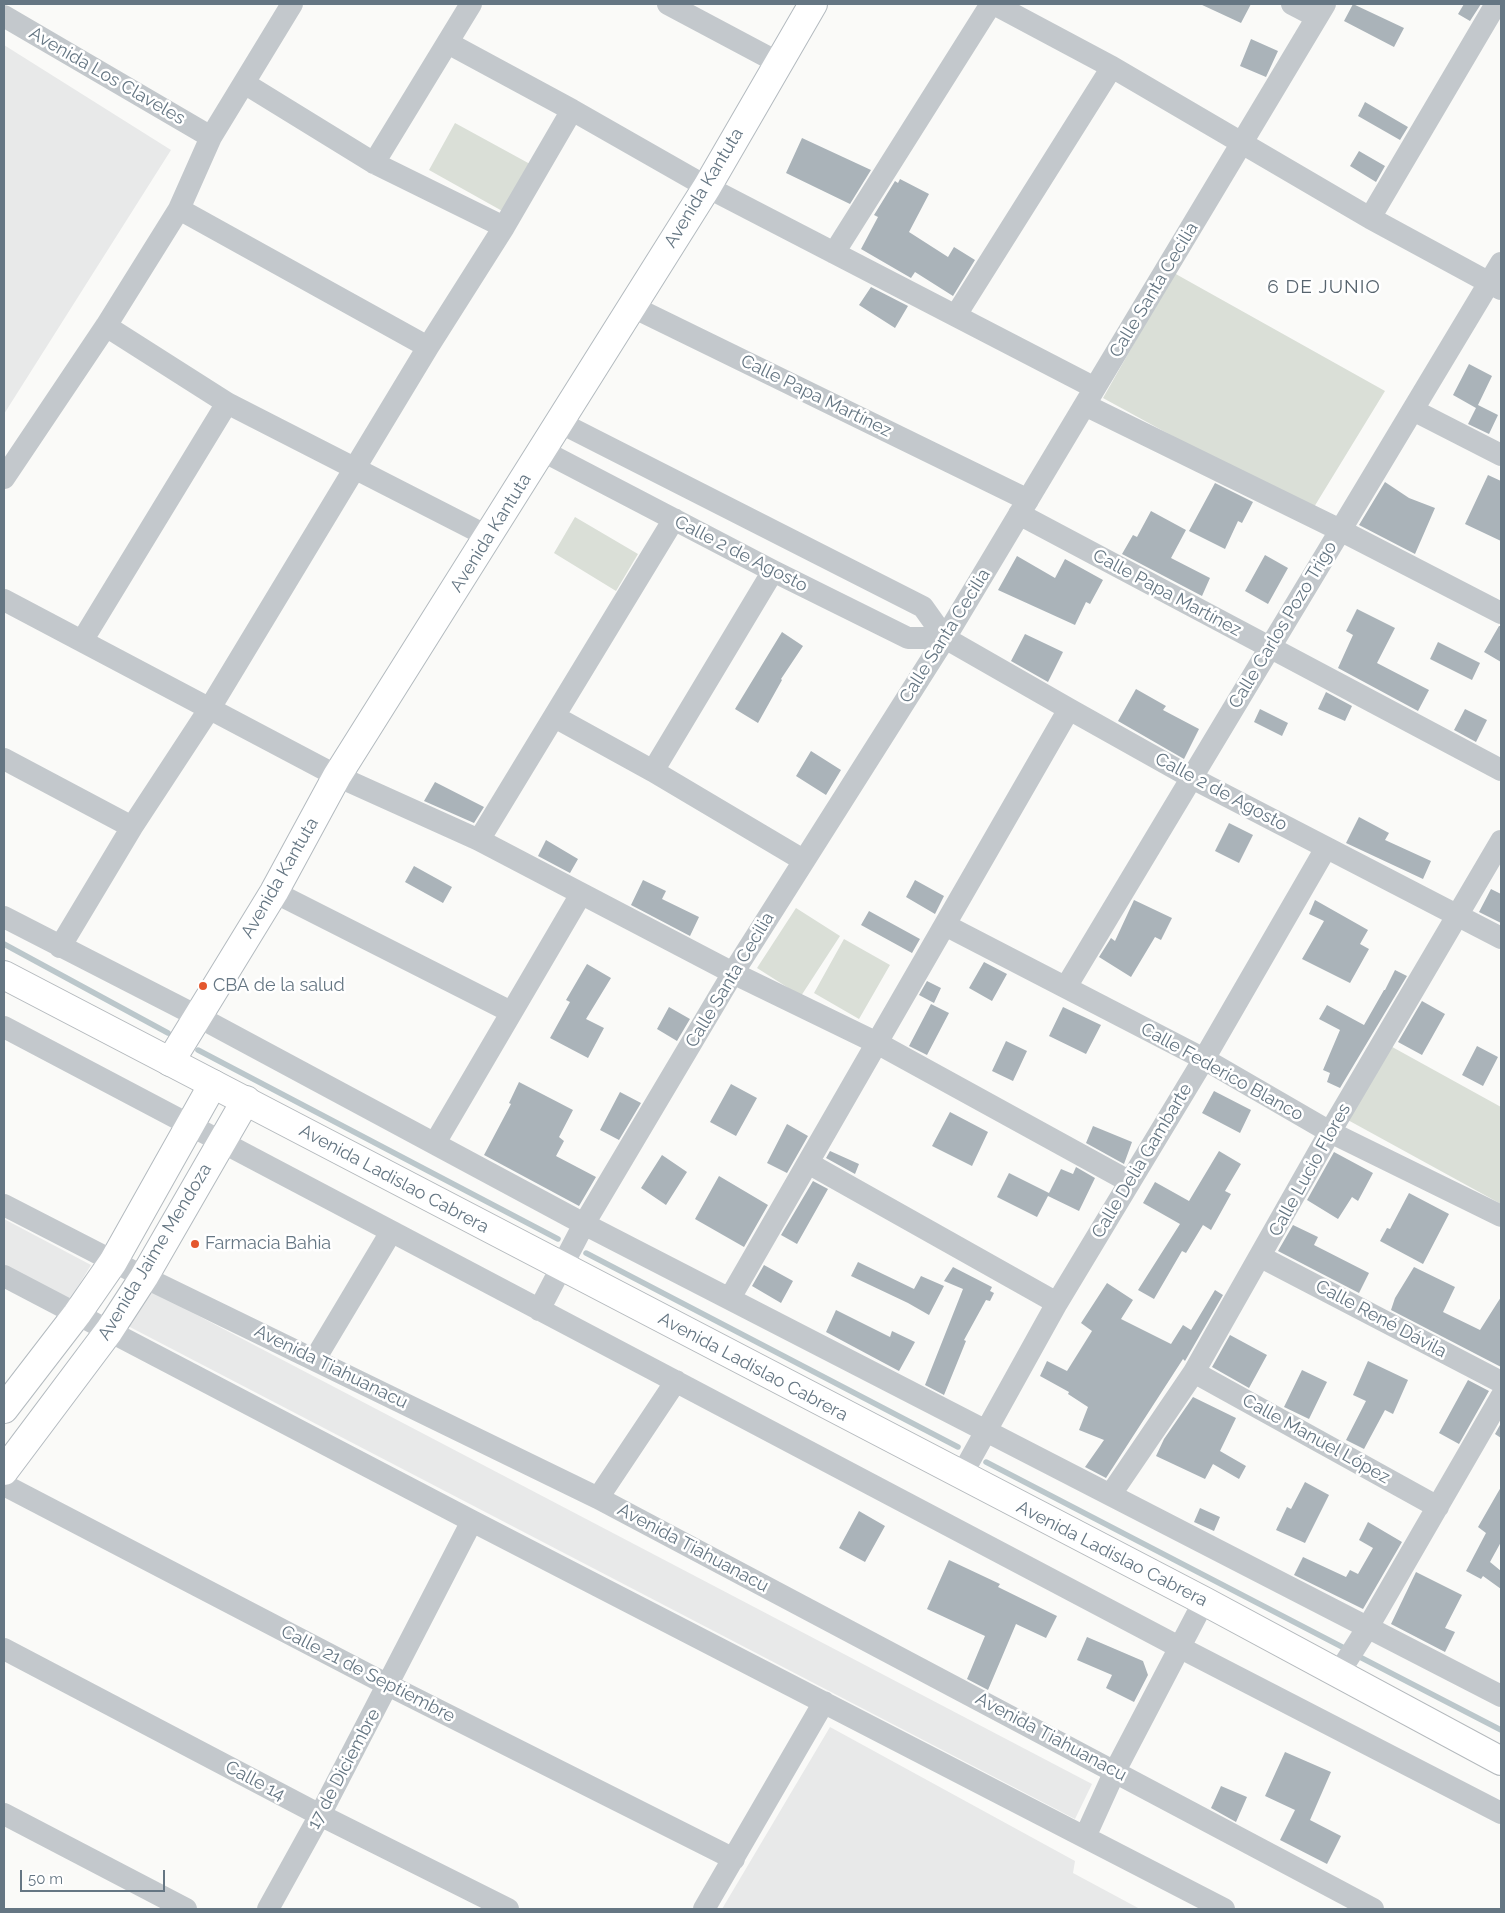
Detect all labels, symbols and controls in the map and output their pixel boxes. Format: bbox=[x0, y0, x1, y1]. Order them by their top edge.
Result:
street label: Avenida Los Claveles bbox=[25, 23, 189, 129]
street label: Avenida Kantuta bbox=[660, 124, 748, 252]
street label: Calle Santa Cecilia bbox=[1105, 218, 1203, 362]
district label: 6 DE JUNIO bbox=[1266, 276, 1382, 298]
street label: Calle Papa Martínez bbox=[737, 350, 895, 442]
street label: Avenida Kantuta bbox=[446, 470, 536, 596]
street label: Calle 2 de Agosto bbox=[671, 511, 811, 597]
street label: Calle Carlos Pozo Trigo bbox=[1224, 537, 1342, 713]
street label: Calle Papa Martínez bbox=[1089, 545, 1245, 641]
street label: Calle Santa Cecilia bbox=[895, 565, 995, 707]
street label: Calle 2 de Agosto bbox=[1151, 748, 1291, 836]
street label: Avenida Kantuta bbox=[237, 814, 323, 942]
street label: Calle Santa Cecilia bbox=[681, 908, 779, 1052]
place label: CBA de la salud bbox=[213, 975, 345, 997]
marker: CBA de la salud bbox=[197, 980, 209, 992]
street label: Calle Federico Blanco bbox=[1137, 1018, 1307, 1126]
street label: Calle Delia Gambarte bbox=[1087, 1080, 1197, 1242]
street label: Calle Lucio Flores bbox=[1264, 1100, 1356, 1240]
street label: Avenida Ladislao Cabrera bbox=[296, 1120, 492, 1238]
street label: Avenida Jaime Mendoza bbox=[94, 1160, 216, 1344]
place label: Farmacia Bahia bbox=[205, 1233, 331, 1255]
marker: Farmacia Bahia bbox=[189, 1238, 201, 1250]
street label: Calle René Dávila bbox=[1312, 1275, 1450, 1363]
street label: Avenida Ladislao Cabrera bbox=[655, 1308, 851, 1426]
street label: Avenida Tiahuanacu bbox=[251, 1320, 411, 1414]
street label: Calle Manuel López bbox=[1238, 1389, 1394, 1489]
street label: Avenida Ladislao Cabrera bbox=[1013, 1496, 1211, 1612]
street label: Avenida Tiahuanacu bbox=[614, 1499, 772, 1597]
street label: Calle 21 de Septiembre bbox=[277, 1621, 459, 1727]
street label: Avenida Tiahuanacu bbox=[972, 1688, 1130, 1786]
street label: 17 de Diciembre bbox=[303, 1705, 385, 1833]
street label: Calle 14 bbox=[221, 1756, 289, 1806]
scale bar bbox=[22, 1860, 168, 1892]
text: 50 m bbox=[28, 1870, 63, 1888]

